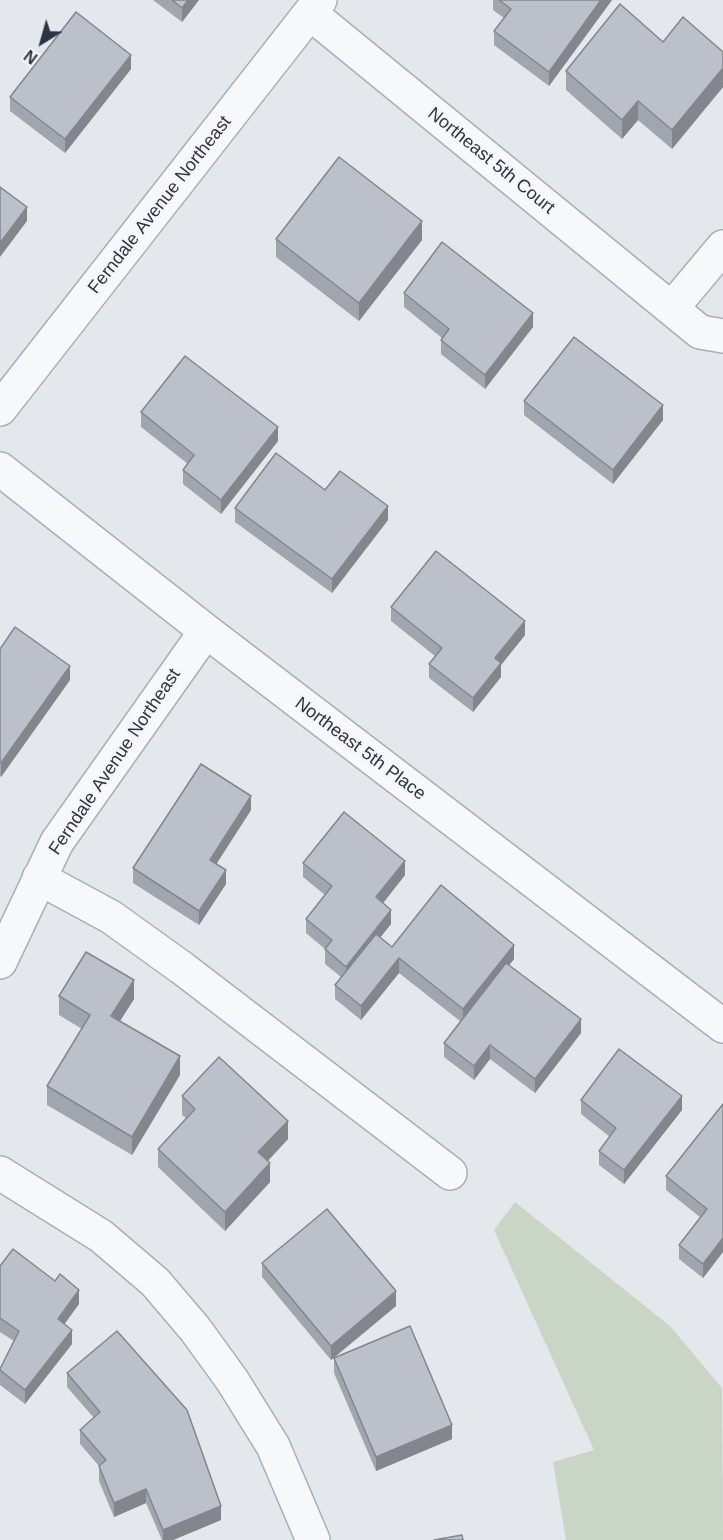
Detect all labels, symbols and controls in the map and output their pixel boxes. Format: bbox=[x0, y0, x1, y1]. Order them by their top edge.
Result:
north arrow bbox=[12, 12, 72, 72]
text: N bbox=[21, 47, 41, 67]
street label: Northeast 5th Court bbox=[423, 103, 559, 219]
street label: Ferndale Avenue Northeast bbox=[84, 112, 236, 298]
street label: Ferndale Avenue Northeast bbox=[45, 665, 185, 859]
street label: Northeast 5th Place bbox=[290, 693, 430, 805]

